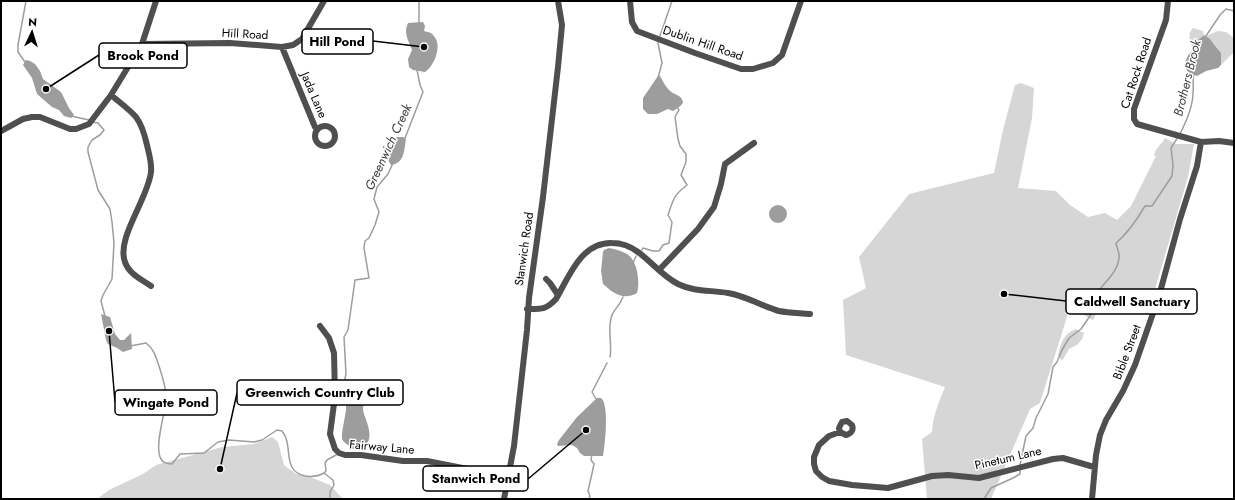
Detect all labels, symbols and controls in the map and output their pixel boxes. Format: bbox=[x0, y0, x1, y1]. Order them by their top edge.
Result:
north arrow bbox=[12, 12, 52, 52]
text: N bbox=[28, 14, 38, 30]
street label: Dublin Hill Road bbox=[660, 21, 746, 65]
street label: Hill Road bbox=[221, 24, 269, 44]
callout: Hill Pond bbox=[302, 29, 373, 54]
text: Hill Pond bbox=[309, 32, 365, 51]
street label: Cat Rock Road bbox=[1116, 35, 1156, 111]
water label: Brothers Brook bbox=[1168, 37, 1206, 118]
callout: Brook Pond bbox=[99, 43, 187, 68]
text: Brook Pond bbox=[107, 46, 179, 65]
street label: Jada Lane bbox=[295, 67, 332, 121]
water label: Greenwich Creek bbox=[360, 100, 416, 193]
street label: Stanwich Road bbox=[510, 211, 538, 287]
callout: Caldwell Sanctuary bbox=[1066, 289, 1197, 314]
text: Caldwell Sanctuary bbox=[1074, 292, 1190, 311]
street label: Bible Street bbox=[1108, 322, 1146, 382]
callout: Greenwich Country Club bbox=[237, 380, 403, 405]
text: Greenwich Country Club bbox=[245, 383, 395, 402]
callout: Wingate Pond bbox=[115, 390, 217, 415]
text: Wingate Pond bbox=[123, 393, 209, 412]
street label: Fairway Lane bbox=[349, 435, 415, 459]
street label: Pinetum Lane bbox=[973, 442, 1043, 474]
callout: Stanwich Pond bbox=[423, 466, 528, 491]
text: Stanwich Pond bbox=[432, 469, 520, 488]

